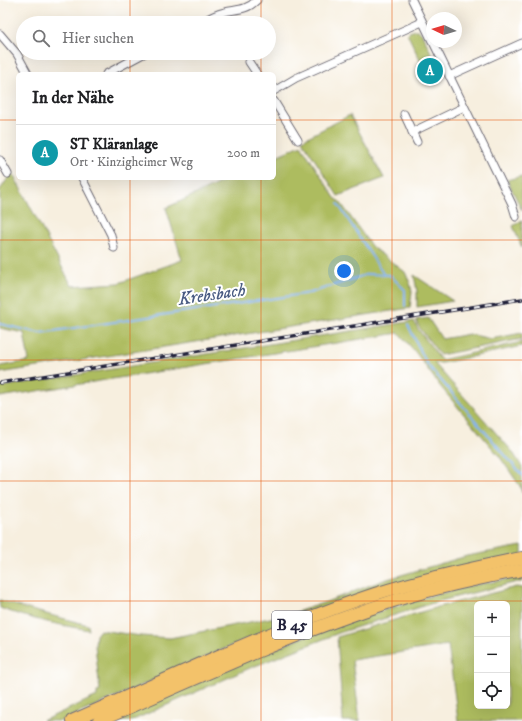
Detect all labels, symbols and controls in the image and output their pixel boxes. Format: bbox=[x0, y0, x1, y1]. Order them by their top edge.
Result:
north arrow bbox=[426, 12, 462, 48]
search box bbox=[16, 16, 276, 60]
icon: search bbox=[30, 27, 52, 49]
text: Hier suchen bbox=[62, 29, 134, 48]
pin: A bbox=[417, 56, 443, 86]
text: In der Nähe bbox=[32, 87, 114, 109]
text: ST Kläranlage bbox=[70, 135, 158, 154]
text: A bbox=[41, 145, 49, 161]
text: 200 m bbox=[227, 145, 260, 161]
text: Ort · Kinzigheimer Weg bbox=[70, 154, 193, 170]
your location bbox=[334, 261, 354, 281]
water label: Krebsbach bbox=[176, 279, 247, 311]
map controls bbox=[474, 601, 510, 709]
button: + bbox=[474, 601, 510, 637]
road number: B 45 bbox=[272, 611, 312, 639]
button: − bbox=[474, 637, 510, 673]
button: locate bbox=[474, 673, 510, 709]

